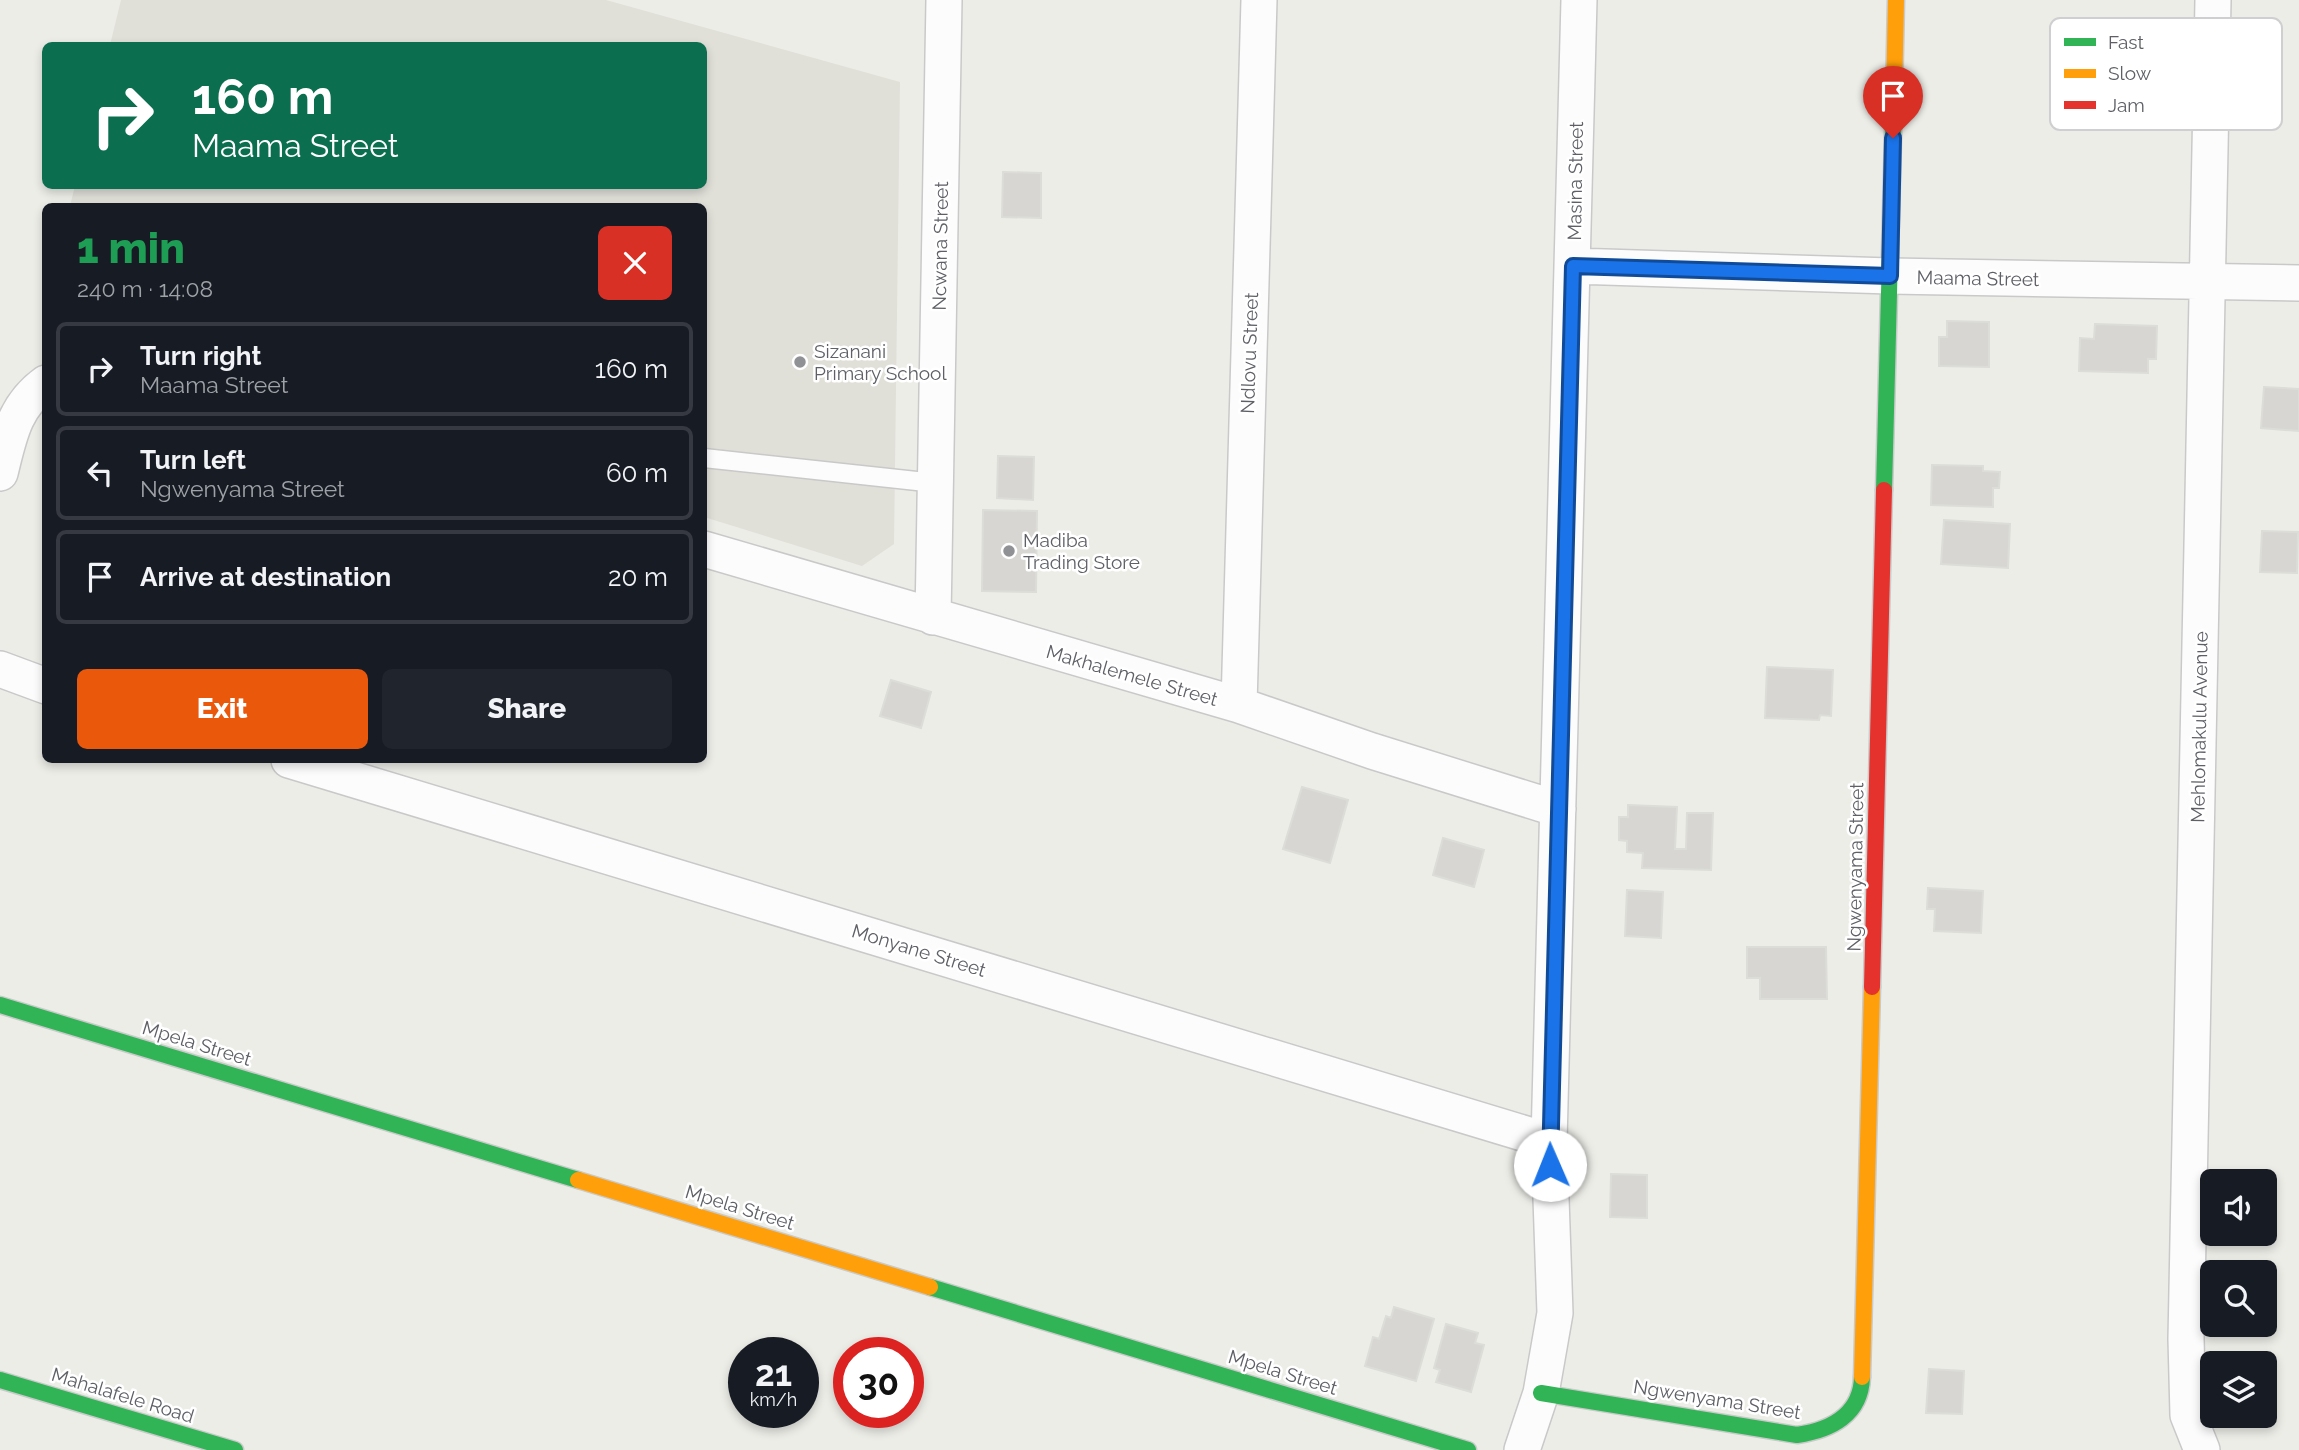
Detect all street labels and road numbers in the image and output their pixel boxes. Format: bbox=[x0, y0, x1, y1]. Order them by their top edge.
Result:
street label: Masina Street bbox=[1563, 121, 1587, 241]
street label: Ncwana Street bbox=[928, 181, 952, 311]
street label: Maama Street bbox=[1917, 266, 2040, 290]
street label: Ndlovu Street bbox=[1236, 291, 1262, 414]
street label: Mehlomakulu Avenue bbox=[2186, 631, 2212, 823]
street label: Makhalemele Street bbox=[1044, 640, 1221, 710]
street label: Ngwenyama Street bbox=[1843, 782, 1867, 952]
street label: Monyane Street bbox=[849, 919, 989, 981]
street label: Mpela Street bbox=[140, 1016, 255, 1070]
street label: Mpela Street bbox=[683, 1180, 798, 1234]
street label: Mpela Street bbox=[1226, 1345, 1341, 1399]
street label: Mahalafele Road bbox=[49, 1363, 197, 1427]
street label: Ngwenyama Street bbox=[1632, 1375, 1803, 1423]

